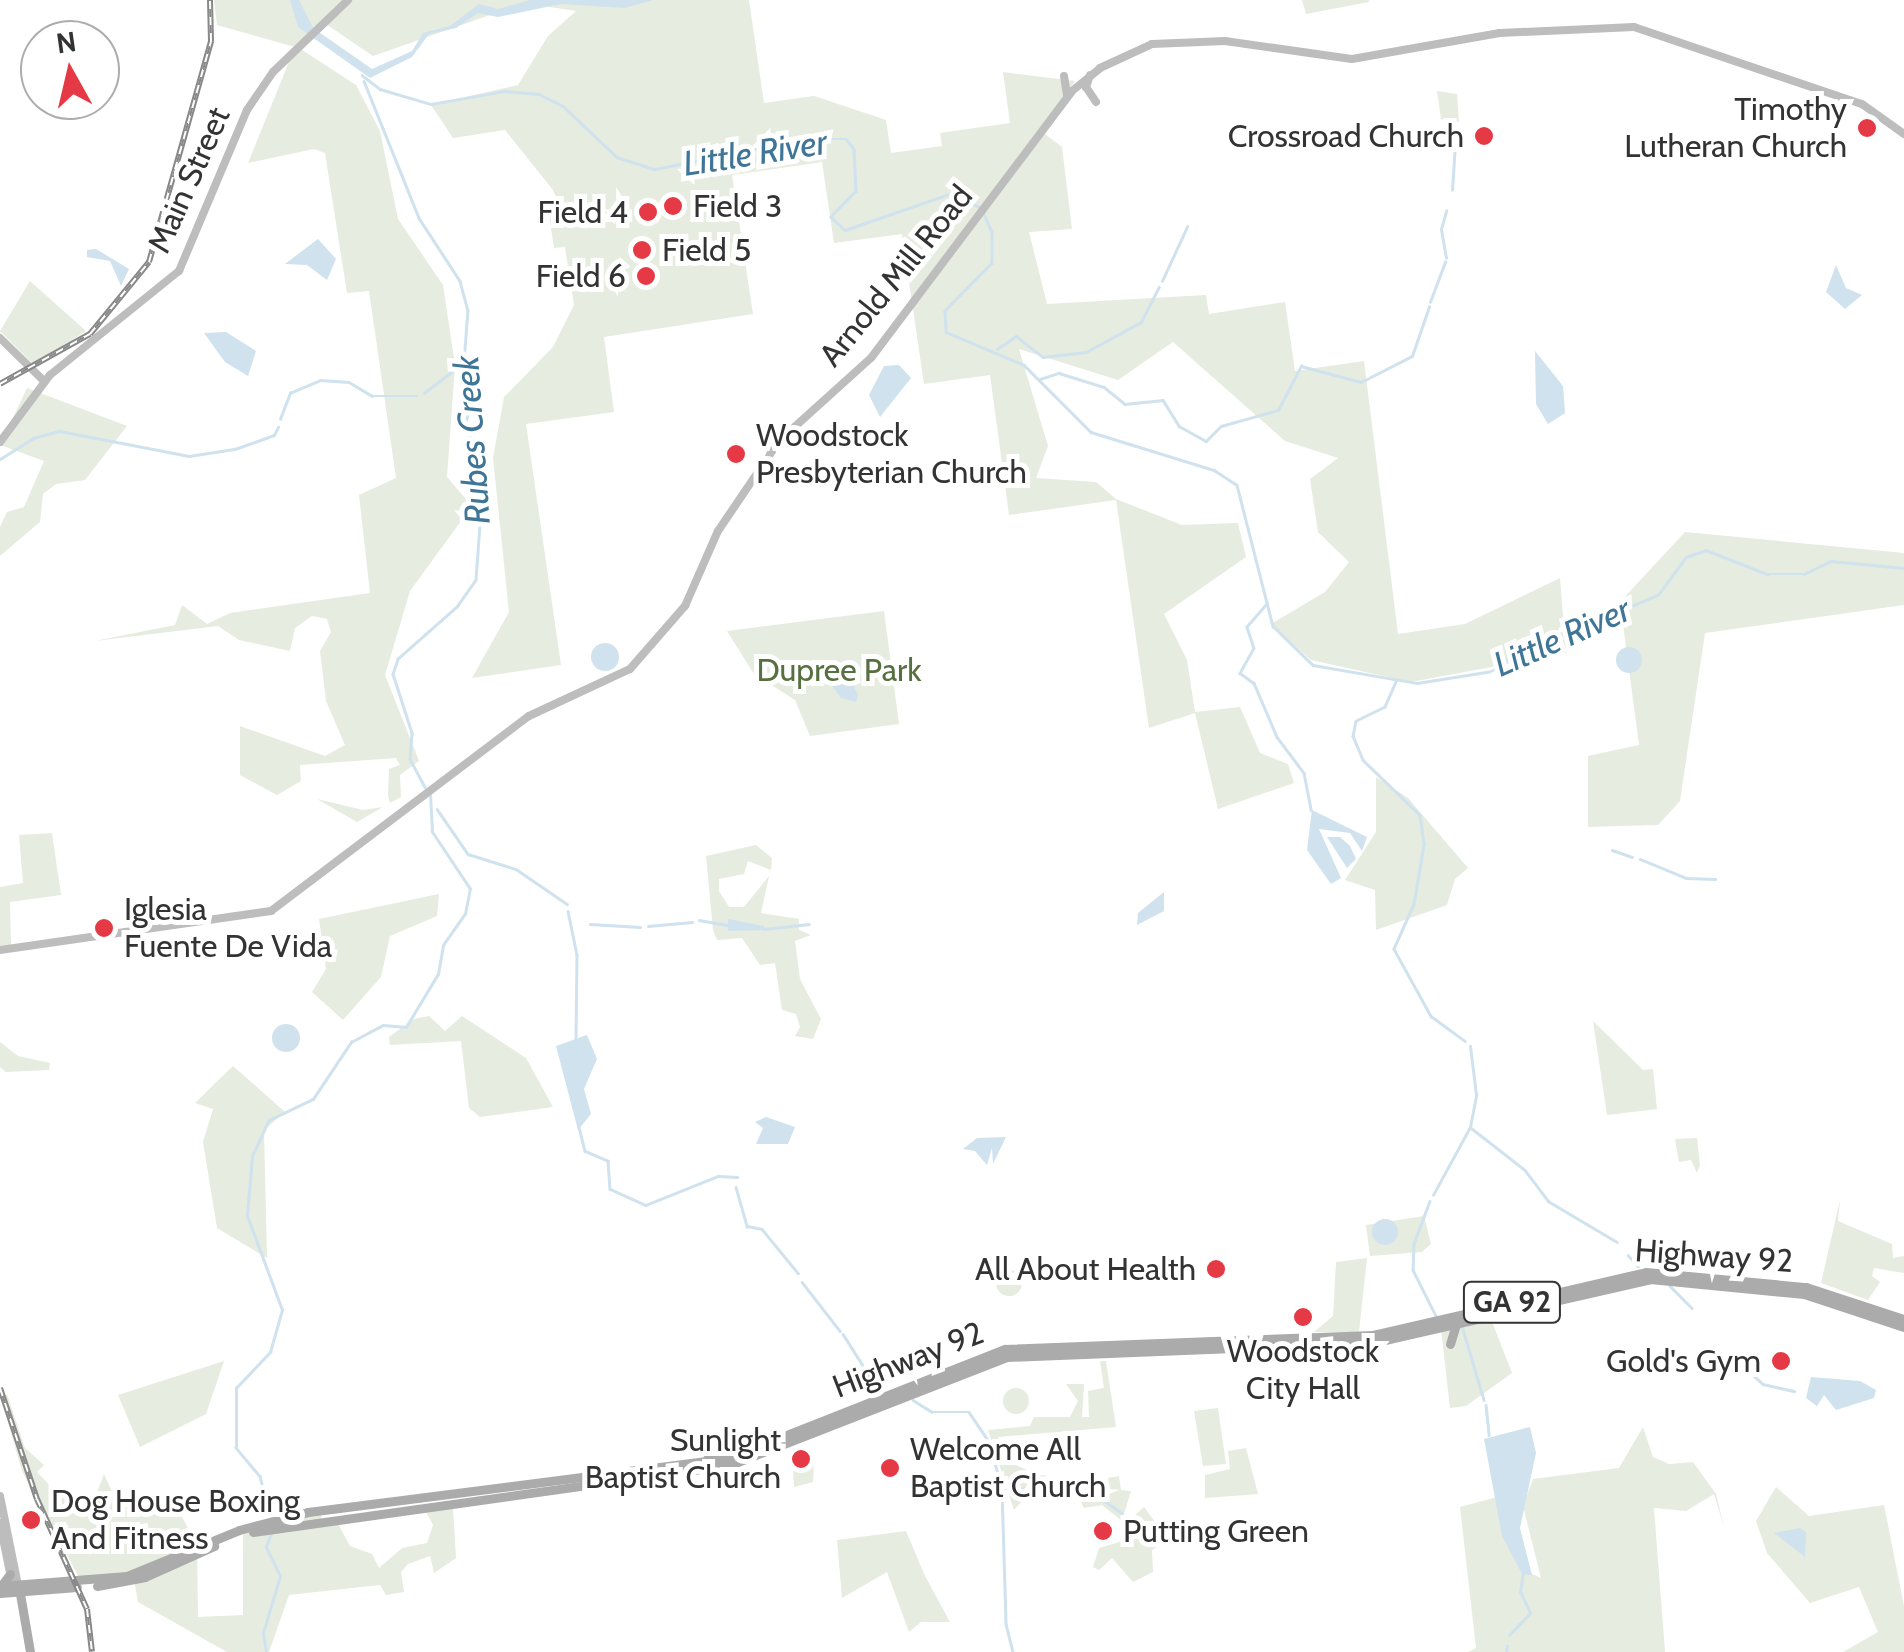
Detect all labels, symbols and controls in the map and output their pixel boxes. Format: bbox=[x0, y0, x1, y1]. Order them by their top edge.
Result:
north arrow bbox=[20, 20, 120, 120]
text: N bbox=[54, 24, 78, 60]
place label: Timothy Lutheran Church bbox=[1624, 91, 1847, 166]
street label: Main Street bbox=[140, 101, 238, 259]
place label: Crossroad Church bbox=[1228, 117, 1464, 155]
marker: Timothy Lutheran Church bbox=[1856, 117, 1878, 139]
water label: Little River bbox=[680, 121, 830, 185]
marker: Crossroad Church bbox=[1473, 125, 1495, 147]
street label: Arnold Mill Road bbox=[811, 178, 981, 374]
place label: Field 3 bbox=[693, 187, 782, 225]
place label: Field 4 bbox=[537, 193, 628, 231]
marker: Field 3 bbox=[662, 195, 684, 217]
marker: Field 4 bbox=[637, 201, 659, 223]
place label: Field 5 bbox=[662, 231, 751, 269]
marker: Field 5 bbox=[631, 239, 653, 261]
place label: Field 6 bbox=[536, 257, 626, 295]
marker: Field 6 bbox=[635, 265, 657, 287]
water label: Rubes Creek bbox=[445, 354, 499, 526]
place label: Woodstock Presbyterian Church bbox=[756, 417, 1027, 492]
marker: Woodstock Presbyterian Church bbox=[725, 443, 747, 465]
water label: Little River bbox=[1487, 588, 1637, 686]
park label: Dupree Park bbox=[757, 651, 921, 689]
place label: Iglesia Fuente De Vida bbox=[124, 891, 332, 966]
marker: Iglesia Fuente De Vida bbox=[93, 917, 115, 939]
street label: Highway 92 bbox=[1634, 1231, 1794, 1281]
place label: All About Health bbox=[975, 1250, 1196, 1288]
marker: All About Health bbox=[1205, 1258, 1227, 1280]
road number: GA 92 bbox=[1462, 1277, 1562, 1327]
marker: Woodstock City Hall bbox=[1292, 1306, 1314, 1328]
street label: Highway 92 bbox=[827, 1314, 989, 1406]
place label: Woodstock City Hall bbox=[1227, 1333, 1379, 1408]
place label: Gold's Gym bbox=[1606, 1342, 1761, 1380]
marker: Gold's Gym bbox=[1770, 1350, 1792, 1372]
place label: Sunlight Baptist Church bbox=[585, 1422, 781, 1497]
place label: Welcome All Baptist Church bbox=[910, 1431, 1106, 1506]
marker: Sunlight Baptist Church bbox=[790, 1448, 812, 1470]
marker: Welcome All Baptist Church bbox=[879, 1457, 901, 1479]
place label: Dog House Boxing And Fitness bbox=[51, 1483, 300, 1558]
marker: Dog House Boxing And Fitness bbox=[20, 1509, 42, 1531]
place label: Putting Green bbox=[1123, 1512, 1309, 1550]
marker: Putting Green bbox=[1092, 1520, 1114, 1542]

